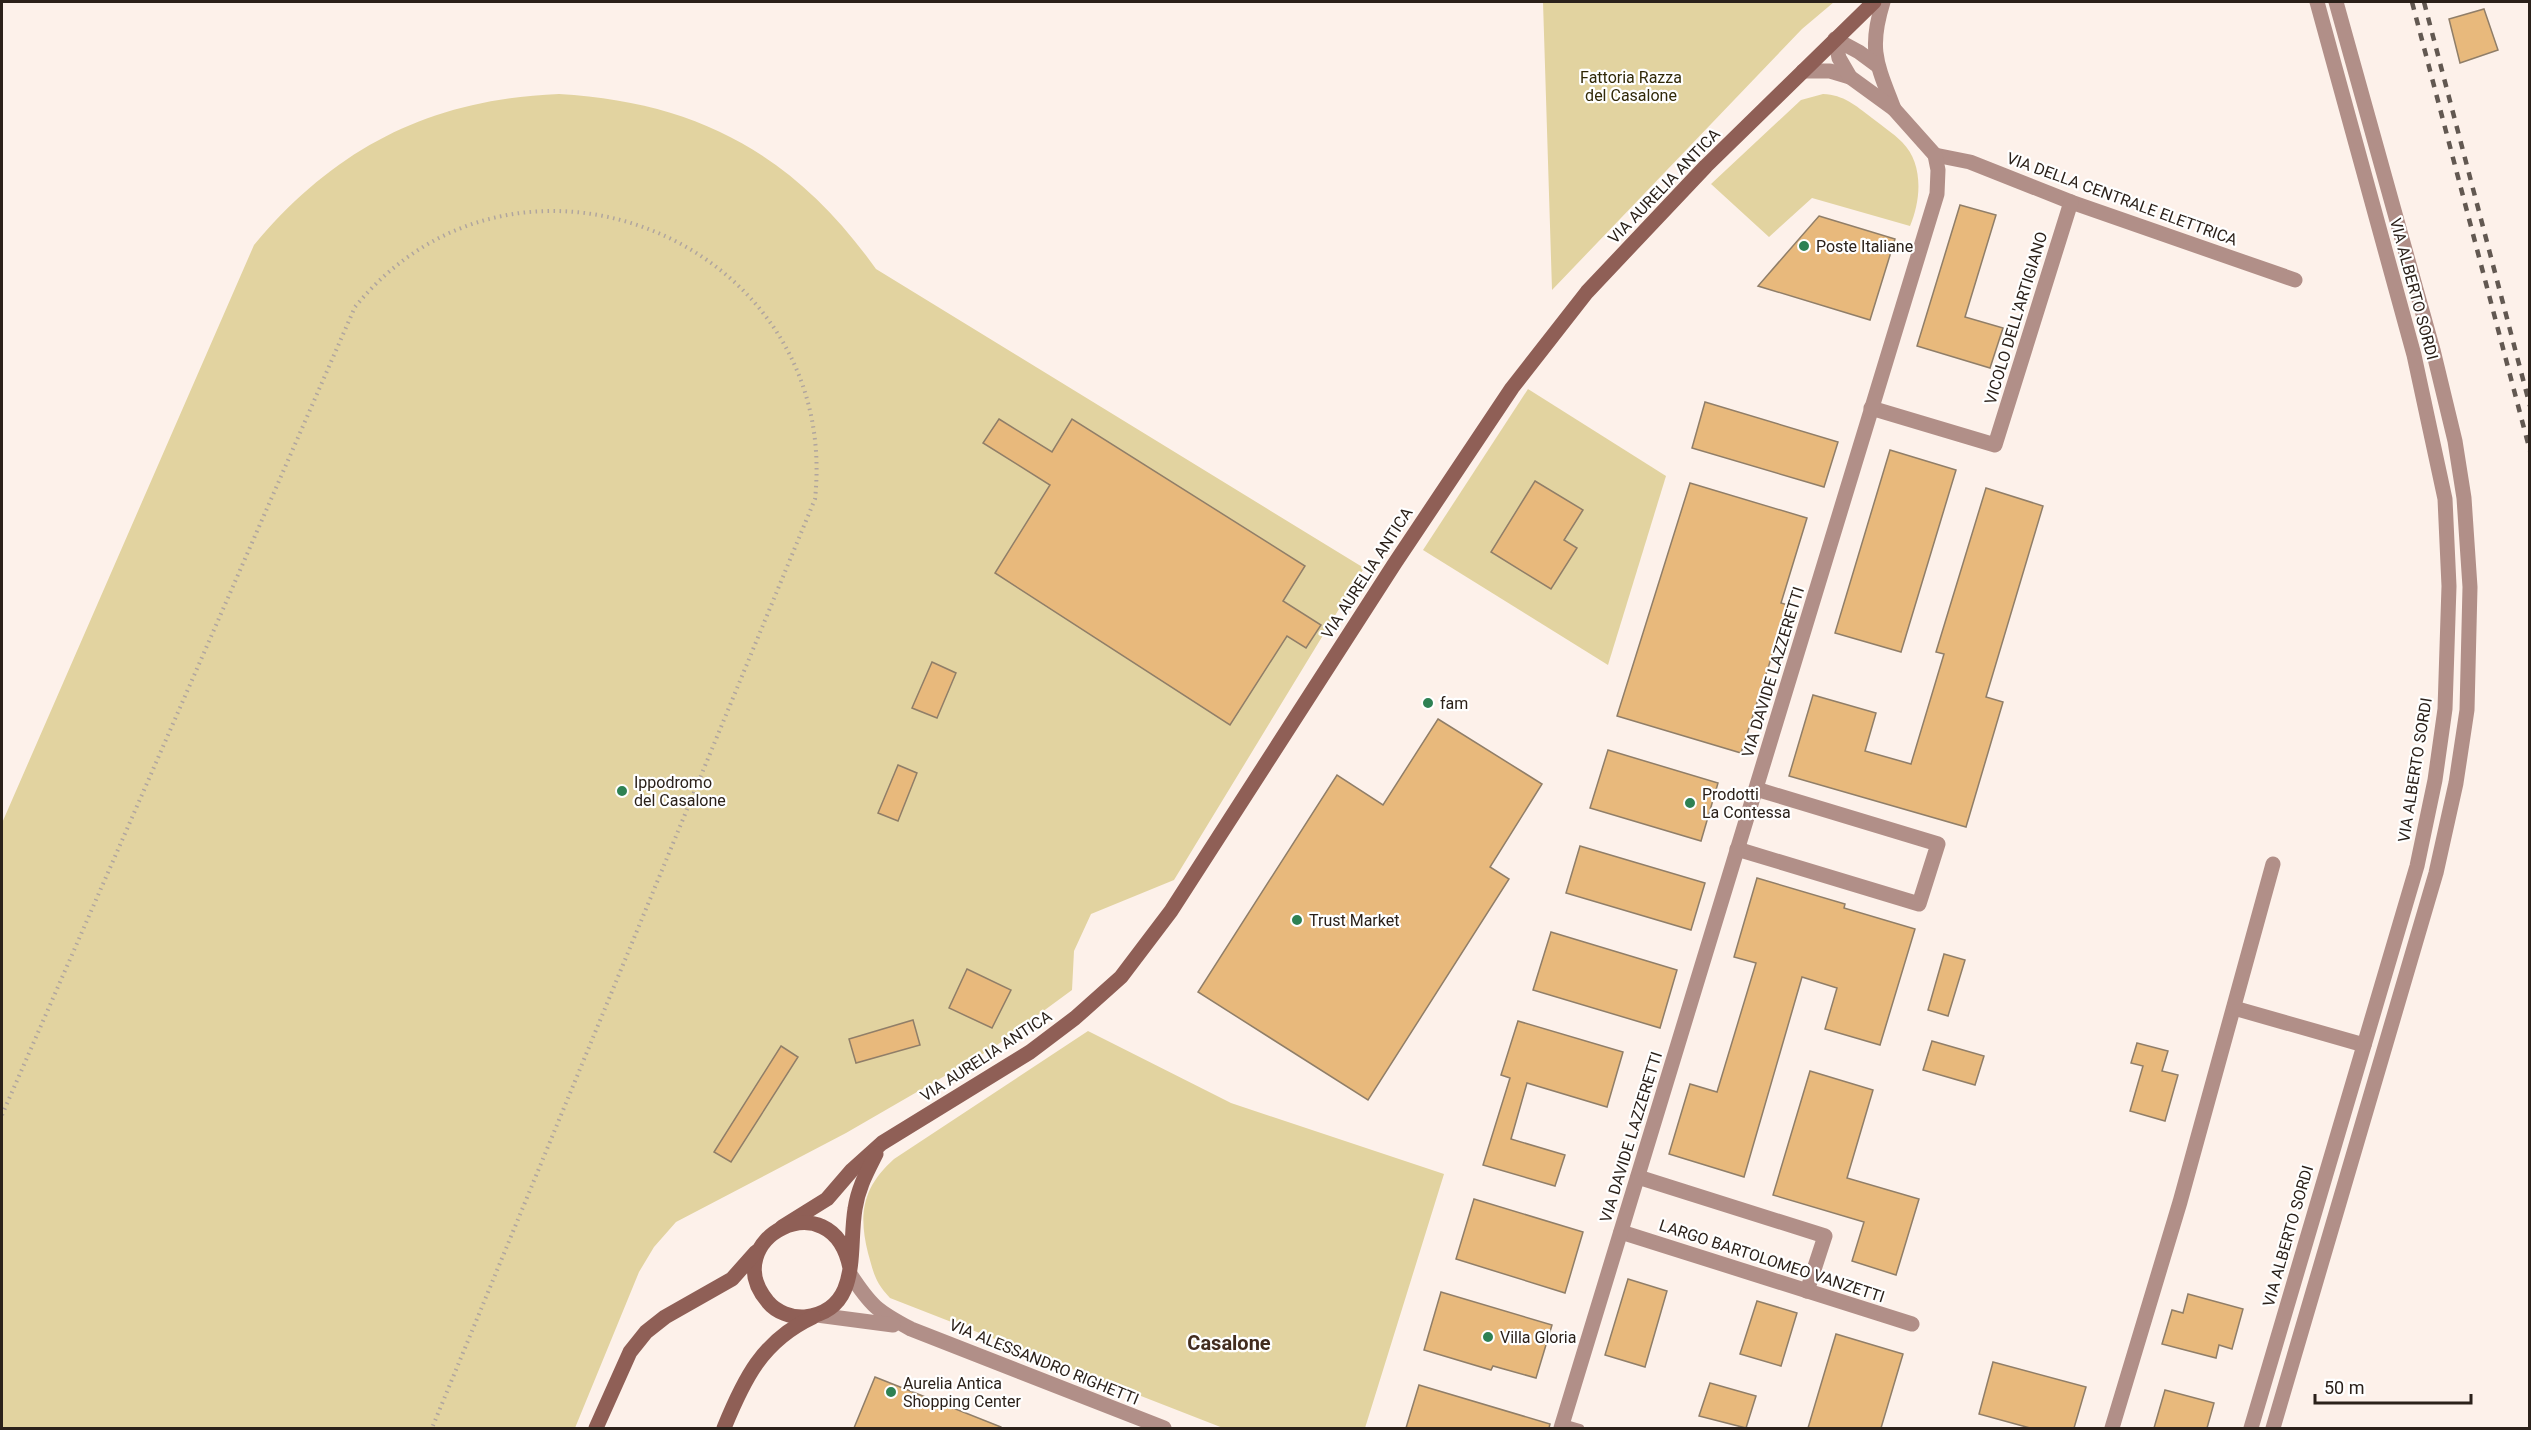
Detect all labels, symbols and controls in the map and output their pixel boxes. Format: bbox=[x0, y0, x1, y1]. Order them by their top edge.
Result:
park label: Fattoria Razza del Casalone bbox=[1580, 68, 1682, 105]
street label: VIA AURELIA ANTICA bbox=[1604, 124, 1724, 247]
street label: VIA DELLA CENTRALE ELETTRICA bbox=[2004, 148, 2240, 250]
street label: VIA ALBERTO SORDI bbox=[2386, 216, 2442, 362]
street label: VICOLO DELL'ARTIGIANO bbox=[1981, 229, 2051, 407]
place label: Poste Italiane bbox=[1816, 237, 1913, 256]
marker: Poste Italiane bbox=[1797, 239, 1811, 253]
street label: VIA AURELIA ANTICA bbox=[1317, 503, 1417, 642]
street label: VIA DAVIDE LAZZERETTI bbox=[1738, 584, 1808, 760]
place label: fam bbox=[1440, 694, 1468, 713]
marker: fam bbox=[1421, 696, 1435, 710]
street label: VIA ALBERTO SORDI bbox=[2394, 696, 2436, 844]
place label: Ippodromo del Casalone bbox=[634, 773, 726, 810]
marker: Ippodromo del Casalone bbox=[615, 784, 629, 798]
place label: Prodotti La Contessa bbox=[1702, 785, 1791, 822]
marker: Prodotti La Contessa bbox=[1683, 796, 1697, 810]
place label: Trust Market bbox=[1309, 911, 1399, 930]
marker: Trust Market bbox=[1290, 913, 1304, 927]
street label: VIA AURELIA ANTICA bbox=[917, 1006, 1056, 1106]
street label: VIA DAVIDE LAZZERETTI bbox=[1596, 1049, 1666, 1225]
street label: VIA ALBERTO SORDI bbox=[2259, 1163, 2317, 1309]
street label: LARGO BARTOLOMEO VANZETTI bbox=[1657, 1216, 1887, 1306]
street label: VIA ALESSANDRO RIGHETTI bbox=[946, 1315, 1142, 1409]
place label: Villa Gloria bbox=[1500, 1328, 1576, 1347]
marker: Villa Gloria bbox=[1481, 1330, 1495, 1344]
district label: Casalone bbox=[1187, 1331, 1271, 1355]
scale bar bbox=[2315, 1367, 2471, 1405]
place label: Aurelia Antica Shopping Center bbox=[903, 1374, 1022, 1411]
text: 50 m bbox=[2324, 1377, 2364, 1398]
marker: Aurelia Antica Shopping Center bbox=[884, 1385, 898, 1399]

